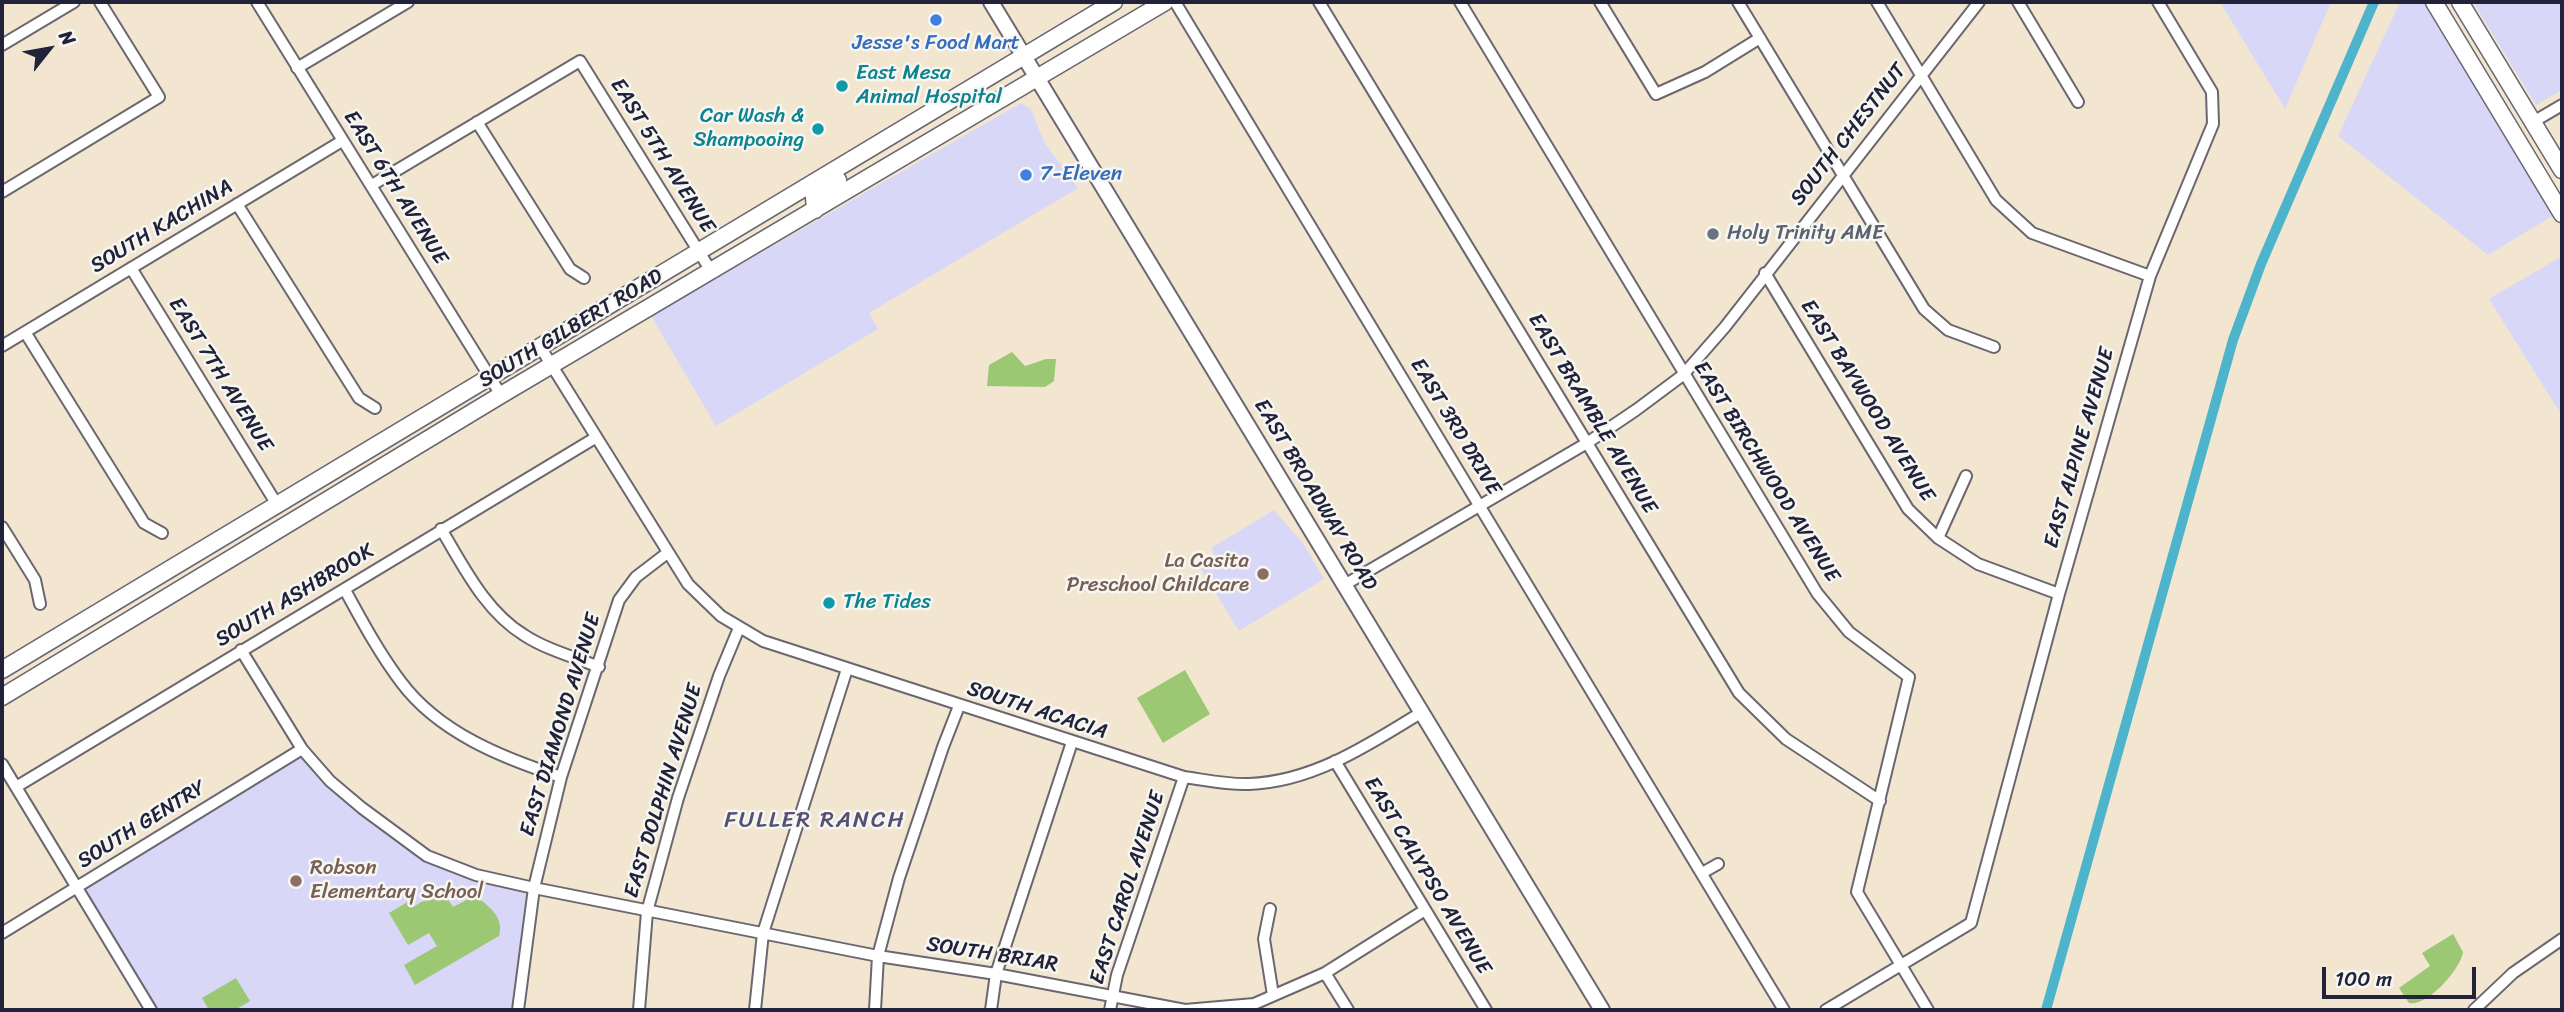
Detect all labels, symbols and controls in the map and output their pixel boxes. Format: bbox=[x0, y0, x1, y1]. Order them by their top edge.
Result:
marker: Jesse's Food Mart bbox=[928, 12, 944, 28]
north arrow bbox=[14, 14, 84, 84]
text: N bbox=[50, 24, 85, 52]
place label: Jesse's Food Mart bbox=[852, 31, 1020, 57]
street label: SOUTH CHESTNUT bbox=[1786, 59, 1912, 211]
place label: East Mesa Animal Hospital bbox=[856, 61, 1002, 111]
street label: EAST 5TH AVENUE bbox=[604, 74, 720, 238]
marker: East Mesa Animal Hospital bbox=[834, 78, 850, 94]
place label: Car Wash & Shampooing bbox=[693, 104, 804, 154]
street label: EAST 6TH AVENUE bbox=[338, 106, 452, 270]
marker: Car Wash & Shampooing bbox=[810, 121, 826, 137]
place label: 7-Eleven bbox=[1040, 162, 1122, 188]
marker: 7-Eleven bbox=[1018, 167, 1034, 183]
street label: SOUTH KACHINA bbox=[86, 175, 238, 279]
place label: Holy Trinity AME bbox=[1727, 221, 1884, 247]
marker: Holy Trinity AME bbox=[1705, 226, 1721, 242]
street label: SOUTH GILBERT ROAD bbox=[474, 264, 668, 394]
street label: EAST 7TH AVENUE bbox=[162, 293, 278, 457]
street label: EAST BAYWOOD AVENUE bbox=[1794, 295, 1940, 507]
street label: EAST BRAMBLE AVENUE bbox=[1522, 309, 1662, 519]
street label: EAST ALPINE AVENUE bbox=[2039, 345, 2121, 551]
street label: EAST 3RD DRIVE bbox=[1404, 354, 1506, 500]
street label: EAST BIRCHWOOD AVENUE bbox=[1687, 357, 1845, 587]
street label: EAST BROADWAY ROAD bbox=[1248, 395, 1382, 595]
street label: SOUTH ASHBROOK bbox=[211, 539, 379, 653]
place label: La Casita Preschool Childcare bbox=[1066, 549, 1249, 599]
marker: La Casita Preschool Childcare bbox=[1255, 566, 1271, 582]
place label: The Tides bbox=[843, 590, 931, 616]
marker: The Tides bbox=[821, 595, 837, 611]
street label: EAST DIAMOND AVENUE bbox=[515, 611, 607, 839]
street label: SOUTH ACACIA bbox=[964, 676, 1110, 746]
street label: EAST DOLPHIN AVENUE bbox=[619, 681, 709, 901]
street label: EAST CALYPSO AVENUE bbox=[1358, 773, 1496, 979]
street label: SOUTH GENTRY bbox=[73, 776, 211, 874]
street label: EAST CAROL AVENUE bbox=[1085, 788, 1171, 988]
district label: FULLER RANCH bbox=[726, 807, 904, 835]
place label: Robson Elementary School bbox=[310, 856, 483, 906]
marker: Robson Elementary School bbox=[288, 873, 304, 889]
street label: SOUTH BRIAR bbox=[925, 932, 1059, 978]
scale bar bbox=[2326, 953, 2480, 997]
text: 100 m bbox=[2335, 960, 2392, 998]

